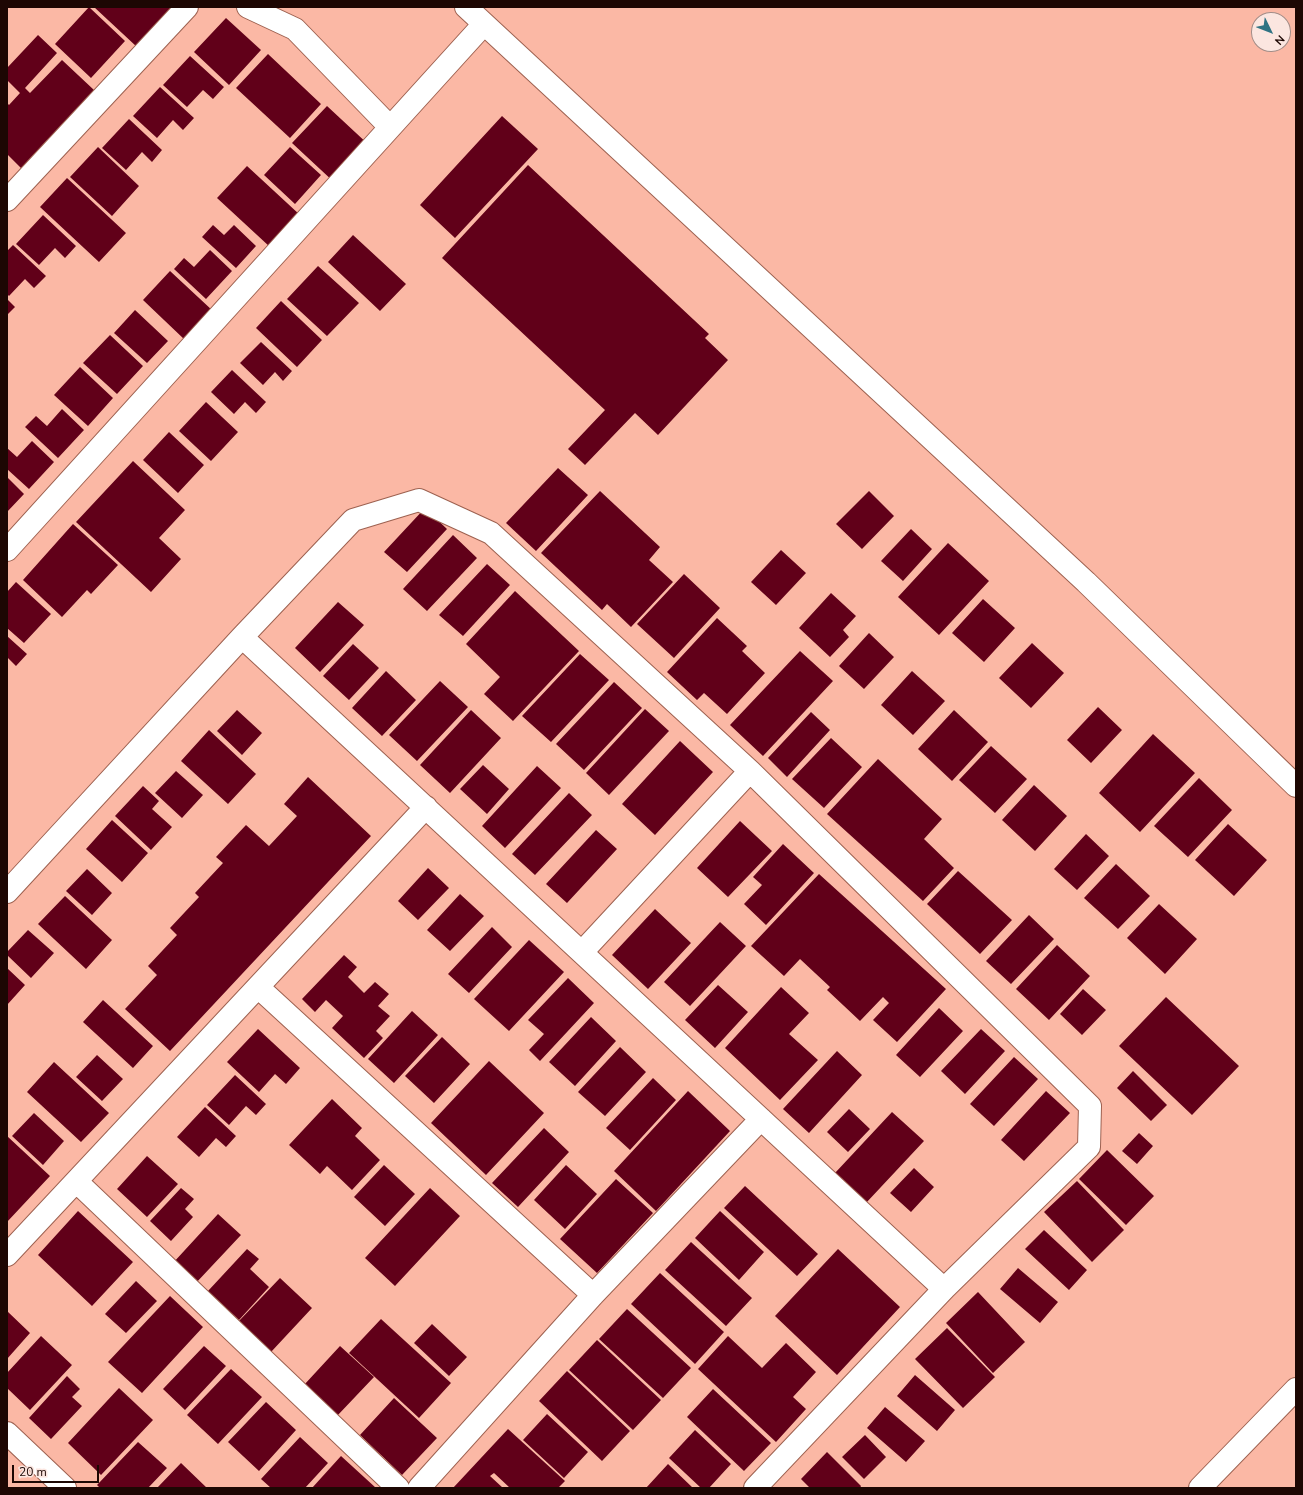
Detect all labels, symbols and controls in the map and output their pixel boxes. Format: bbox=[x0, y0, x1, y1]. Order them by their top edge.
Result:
north arrow bbox=[1251, 12, 1291, 52]
text: N bbox=[1271, 32, 1288, 48]
scale bar bbox=[14, 1457, 101, 1483]
text: 20 m bbox=[19, 1464, 47, 1480]

